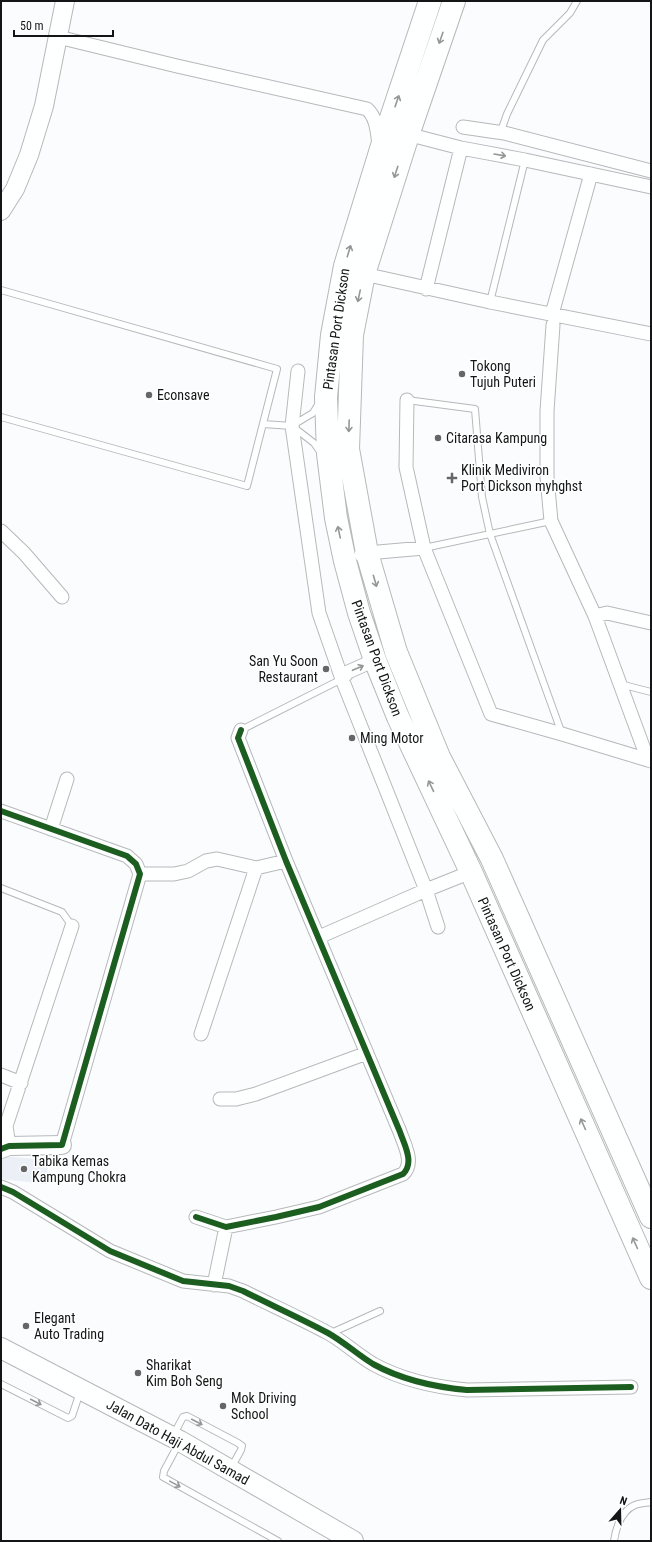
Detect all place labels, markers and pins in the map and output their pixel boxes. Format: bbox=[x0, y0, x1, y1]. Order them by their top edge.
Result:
place label: Tokong Tujuh Puteri bbox=[470, 358, 536, 390]
marker: Tokong Tujuh Puteri bbox=[457, 369, 467, 379]
place label: Econsave bbox=[157, 387, 210, 403]
marker: Econsave bbox=[144, 390, 154, 400]
place label: Citarasa Kampung bbox=[446, 430, 547, 446]
marker: Citarasa Kampung bbox=[433, 433, 443, 443]
place label: Klinik Mediviron Port Dickson myhghst bbox=[461, 462, 582, 494]
marker: Klinik Mediviron Port Dickson myhghst bbox=[446, 472, 458, 484]
place label: San Yu Soon Restaurant bbox=[249, 653, 318, 685]
marker: San Yu Soon Restaurant bbox=[321, 664, 331, 674]
place label: Ming Motor bbox=[360, 730, 424, 746]
marker: Ming Motor bbox=[347, 733, 357, 743]
place label: Tabika Kemas Kampung Chokra bbox=[32, 1153, 126, 1185]
marker: Tabika Kemas Kampung Chokra bbox=[19, 1164, 29, 1174]
place label: Elegant Auto Trading bbox=[34, 1310, 104, 1342]
marker: Elegant Auto Trading bbox=[21, 1321, 31, 1331]
place label: Sharikat Kim Boh Seng bbox=[146, 1357, 223, 1389]
marker: Sharikat Kim Boh Seng bbox=[133, 1368, 143, 1378]
place label: Mok Driving School bbox=[231, 1390, 296, 1422]
marker: Mok Driving School bbox=[218, 1401, 228, 1411]

